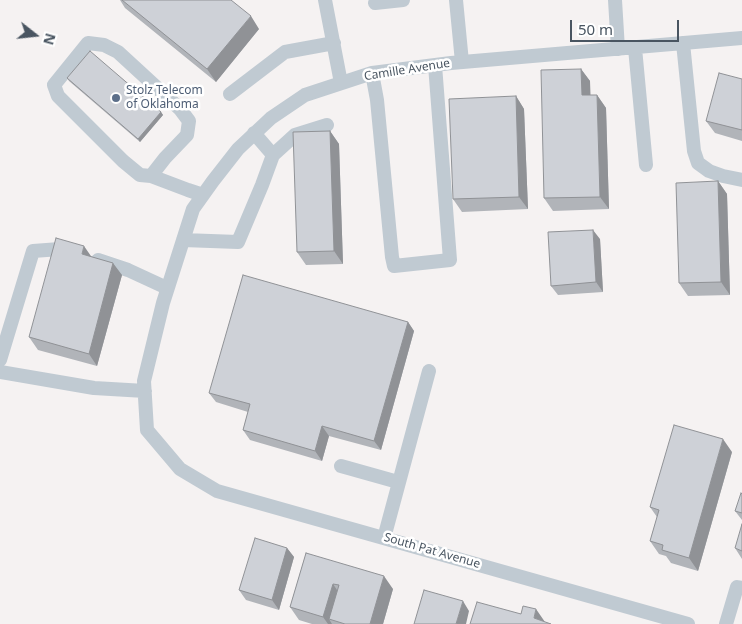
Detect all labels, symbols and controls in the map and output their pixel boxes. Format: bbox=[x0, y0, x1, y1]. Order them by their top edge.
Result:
north arrow bbox=[10, 10, 60, 60]
scale bar bbox=[572, 10, 681, 42]
text: 50 m bbox=[578, 19, 613, 39]
text: N bbox=[39, 31, 61, 47]
street label: Camille Avenue bbox=[363, 56, 451, 84]
place label: Stolz Telecom of Oklahoma bbox=[126, 84, 203, 112]
marker: Stolz Telecom of Oklahoma bbox=[110, 92, 122, 104]
street label: South Pat Avenue bbox=[382, 530, 482, 572]

